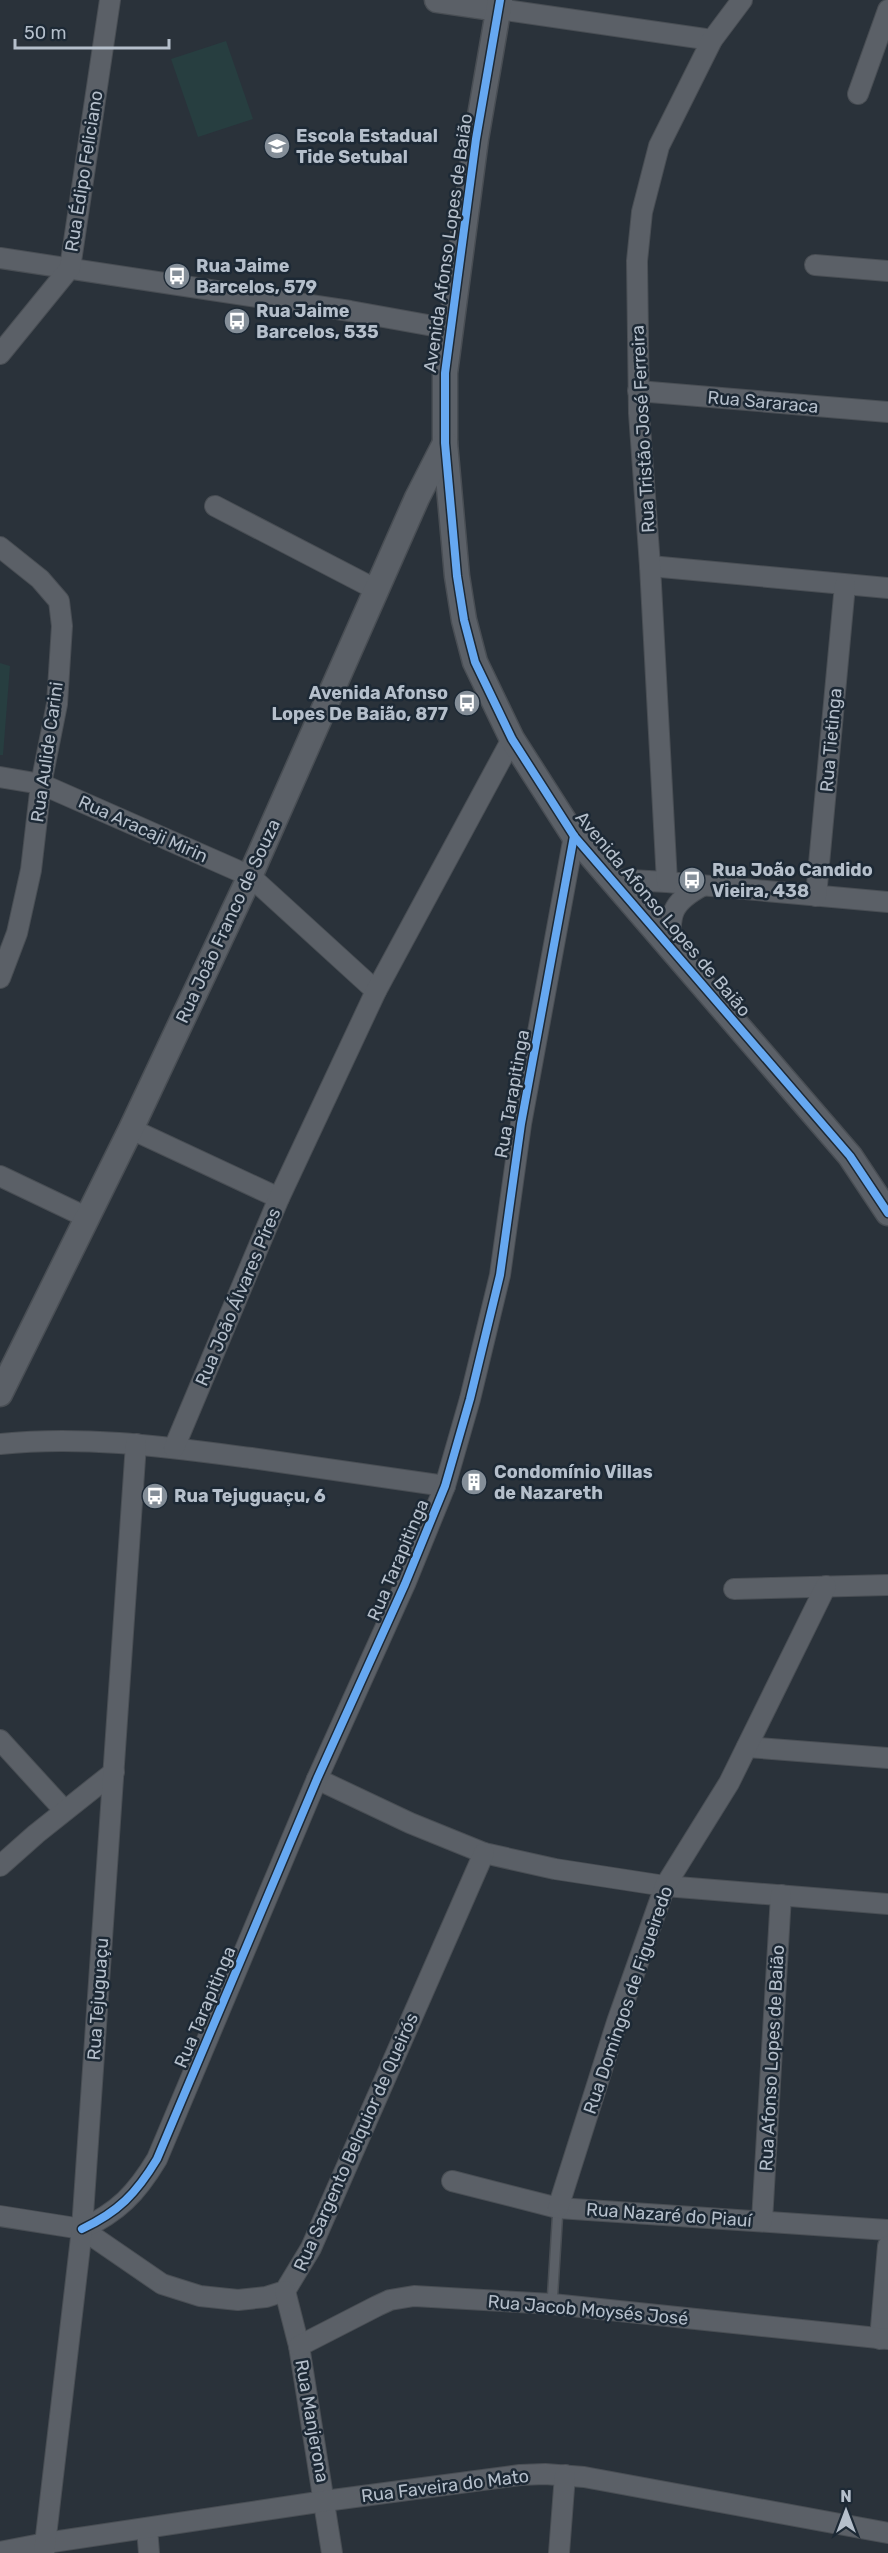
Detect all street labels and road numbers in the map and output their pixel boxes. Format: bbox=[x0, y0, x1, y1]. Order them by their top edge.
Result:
street label: Rua Édipo Feliciano bbox=[60, 89, 108, 253]
street label: Avenida Afonso Lopes de Baião bbox=[419, 112, 477, 374]
street label: Rua Tristão José Ferreira bbox=[627, 325, 659, 533]
street label: Rua Sararaca bbox=[707, 386, 819, 418]
street label: Rua Aulide Carini bbox=[26, 680, 68, 824]
street label: Rua Tietinga bbox=[815, 687, 847, 793]
street label: Rua Aracaji Mirin bbox=[75, 791, 211, 867]
street label: Avenida Afonso Lopes de Baião bbox=[571, 807, 755, 1021]
street label: Rua João Franco de Souza bbox=[171, 816, 285, 1026]
street label: Rua Tarapitinga bbox=[490, 1028, 534, 1160]
street label: Rua João Álvares Píres bbox=[191, 1205, 285, 1389]
street label: Rua Tarapitinga bbox=[362, 1496, 434, 1624]
street label: Rua Domingos de Figueiredo bbox=[579, 1883, 677, 2117]
street label: Rua Tejuguaçu bbox=[83, 1937, 113, 2061]
street label: Rua Tarapitinga bbox=[169, 1943, 241, 2071]
street label: Rua Afonso Lopes de Baião bbox=[755, 1944, 789, 2172]
street label: Rua Sargento Belquior de Queirós bbox=[289, 2009, 423, 2275]
street label: Rua Nazaré do Piauí bbox=[585, 2198, 754, 2232]
street label: Rua Jacob Moysés José bbox=[487, 2290, 689, 2330]
street label: Rua Manjerona bbox=[290, 2358, 334, 2484]
street label: Rua Faveira do Mato bbox=[360, 2465, 530, 2507]

